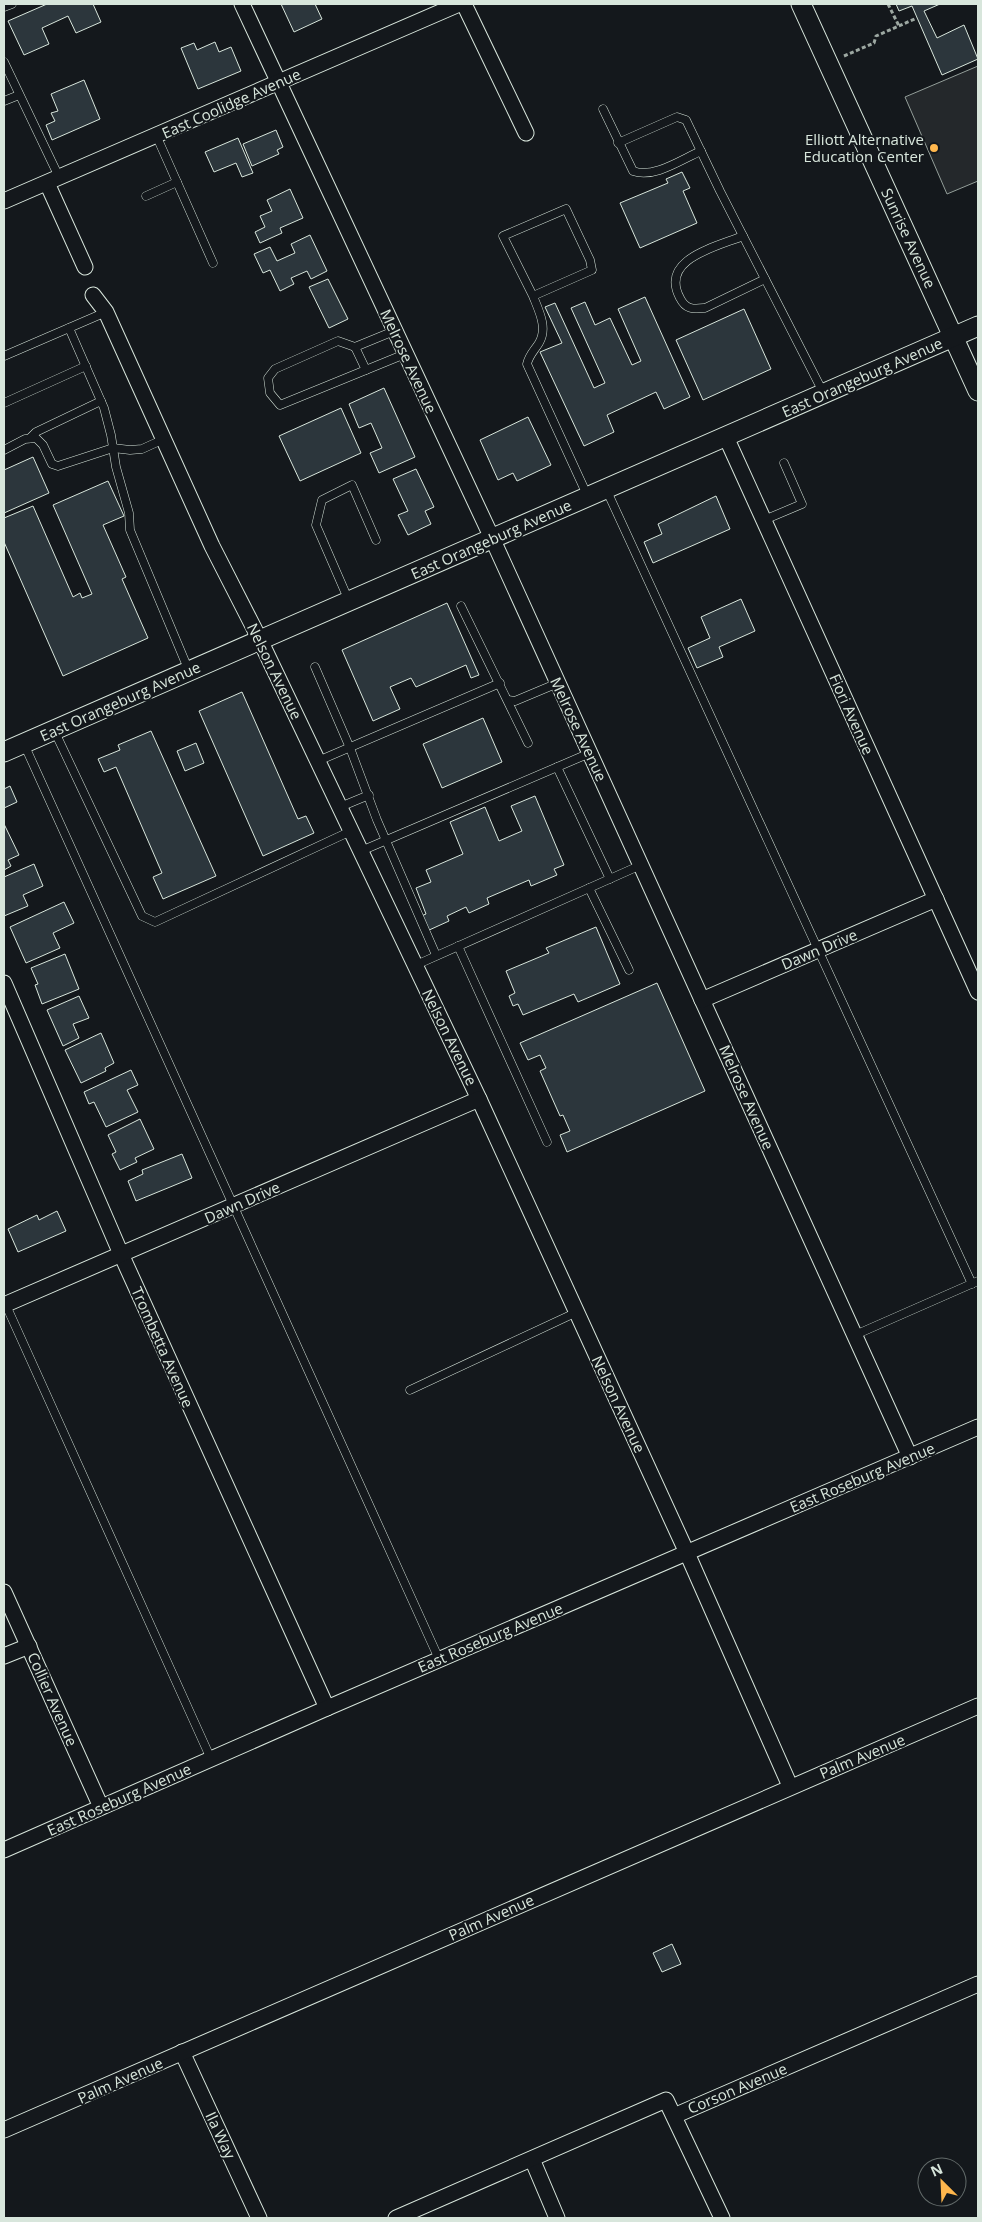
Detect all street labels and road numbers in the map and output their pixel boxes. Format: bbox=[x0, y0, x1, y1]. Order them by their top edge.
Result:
street label: East Coolidge Avenue bbox=[158, 63, 304, 143]
street label: Sunrise Avenue bbox=[877, 185, 941, 291]
street label: Melrose Avenue bbox=[376, 306, 442, 416]
street label: East Orangeburg Avenue bbox=[779, 333, 945, 421]
street label: East Orangeburg Avenue bbox=[408, 495, 574, 583]
street label: Nelson Avenue bbox=[243, 619, 307, 723]
street label: East Orangeburg Avenue bbox=[37, 657, 203, 745]
street label: Fiori Avenue bbox=[825, 670, 879, 758]
street label: Melrose Avenue bbox=[546, 674, 612, 784]
street label: Dawn Drive bbox=[778, 924, 860, 974]
street label: Nelson Avenue bbox=[418, 985, 482, 1089]
street label: Melrose Avenue bbox=[715, 1042, 779, 1152]
street label: Dawn Drive bbox=[201, 1176, 283, 1228]
street label: Trombetta Avenue bbox=[127, 1284, 199, 1410]
street label: Nelson Avenue bbox=[588, 1352, 650, 1456]
street label: East Roseburg Avenue bbox=[786, 1437, 938, 1517]
street label: East Roseburg Avenue bbox=[414, 1597, 566, 1677]
street label: Collier Avenue bbox=[23, 1649, 83, 1749]
street label: Palm Avenue bbox=[816, 1729, 908, 1783]
street label: East Roseburg Avenue bbox=[44, 1758, 194, 1840]
street label: Palm Avenue bbox=[445, 1889, 537, 1945]
street label: Palm Avenue bbox=[74, 2052, 166, 2108]
street label: Corson Avenue bbox=[684, 2058, 790, 2118]
street label: Ila Way bbox=[201, 2108, 241, 2162]

